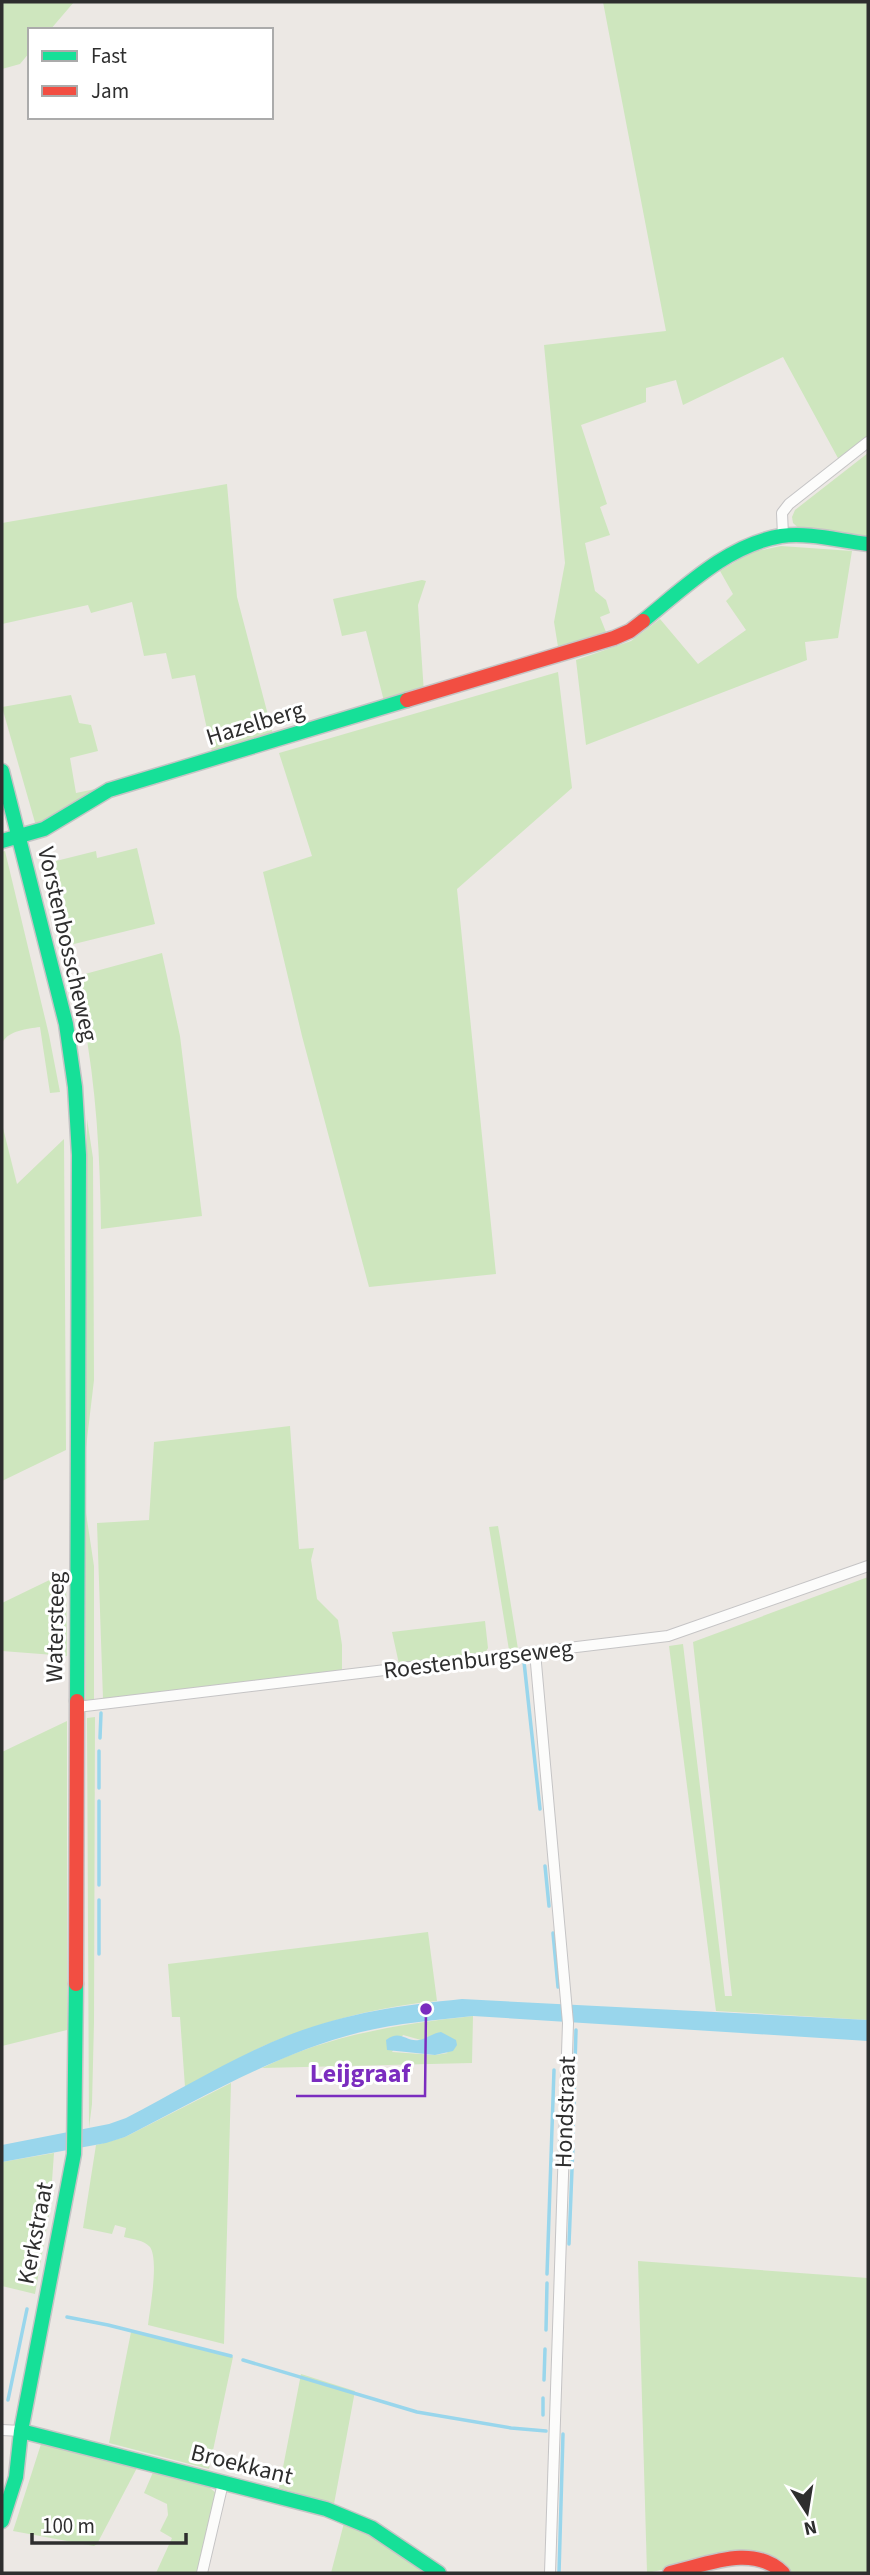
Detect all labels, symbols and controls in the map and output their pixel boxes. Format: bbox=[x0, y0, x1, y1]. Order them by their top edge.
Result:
legend bbox=[28, 28, 273, 119]
text: Fast bbox=[91, 41, 127, 71]
text: Jam bbox=[91, 76, 129, 106]
street label: Hazelberg bbox=[202, 692, 309, 755]
street label: Vorstenbosscheweg bbox=[28, 843, 107, 1045]
street label: Watersteeg bbox=[37, 1571, 74, 1683]
street label: Roestenburgseweg bbox=[382, 1631, 575, 1688]
callout: Leijgraaf bbox=[296, 2049, 425, 2096]
text: Leijgraaf bbox=[310, 2055, 411, 2092]
street label: Hondstraat bbox=[546, 2055, 585, 2169]
street label: Kerkstraat bbox=[8, 2179, 63, 2287]
street label: Broekkant bbox=[187, 2435, 297, 2494]
north arrow bbox=[772, 2477, 842, 2547]
scale bar bbox=[32, 2502, 186, 2546]
text: 100 m bbox=[42, 2511, 95, 2541]
text: N bbox=[801, 2513, 819, 2542]

